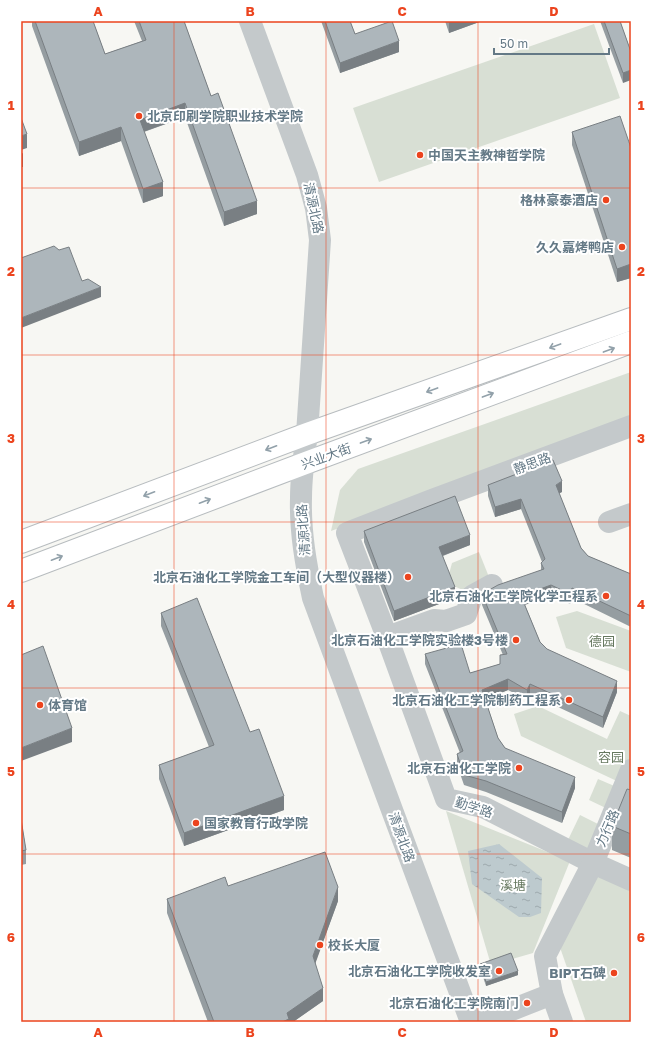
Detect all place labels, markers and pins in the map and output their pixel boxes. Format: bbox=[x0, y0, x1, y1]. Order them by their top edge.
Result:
place label: 北京印刷学院职业技术学院 bbox=[147, 108, 303, 124]
marker: 北京印刷学院职业技术学院 bbox=[134, 111, 144, 121]
place label: 中国天主教神哲学院 bbox=[428, 147, 545, 163]
marker: 中国天主教神哲学院 bbox=[415, 150, 425, 160]
place label: 格林豪泰酒店 bbox=[520, 192, 598, 208]
marker: 格林豪泰酒店 bbox=[601, 195, 611, 205]
place label: 久久嘉烤鸭店 bbox=[536, 239, 614, 255]
marker: 久久嘉烤鸭店 bbox=[617, 242, 627, 252]
place label: 北京石油化工学院金工车间（大型仪器楼） bbox=[153, 569, 400, 585]
marker: 北京石油化工学院金工车间（大型仪器楼） bbox=[403, 572, 413, 582]
place label: 北京石油化工学院化学工程系 bbox=[429, 588, 598, 604]
marker: 北京石油化工学院化学工程系 bbox=[601, 591, 611, 601]
place label: 北京石油化工学院实验楼3号楼 bbox=[331, 632, 508, 648]
marker: 北京石油化工学院实验楼3号楼 bbox=[511, 635, 521, 645]
place label: 北京石油化工学院制药工程系 bbox=[392, 692, 561, 708]
marker: 北京石油化工学院制药工程系 bbox=[564, 695, 574, 705]
place label: 体育馆 bbox=[48, 697, 87, 713]
marker: 体育馆 bbox=[35, 700, 45, 710]
place label: 北京石油化工学院 bbox=[407, 760, 511, 776]
marker: 北京石油化工学院 bbox=[514, 763, 524, 773]
place label: 国家教育行政学院 bbox=[204, 815, 308, 831]
marker: 国家教育行政学院 bbox=[191, 818, 201, 828]
place label: 校长大厦 bbox=[328, 937, 380, 953]
marker: 校长大厦 bbox=[315, 940, 325, 950]
place label: 北京石油化工学院收发室 bbox=[348, 963, 491, 979]
place label: BIPT石碑 bbox=[549, 965, 606, 981]
marker: 北京石油化工学院收发室 bbox=[494, 966, 504, 976]
marker: BIPT石碑 bbox=[609, 968, 619, 978]
place label: 北京石油化工学院南门 bbox=[389, 995, 519, 1011]
marker: 北京石油化工学院南门 bbox=[522, 998, 532, 1008]

